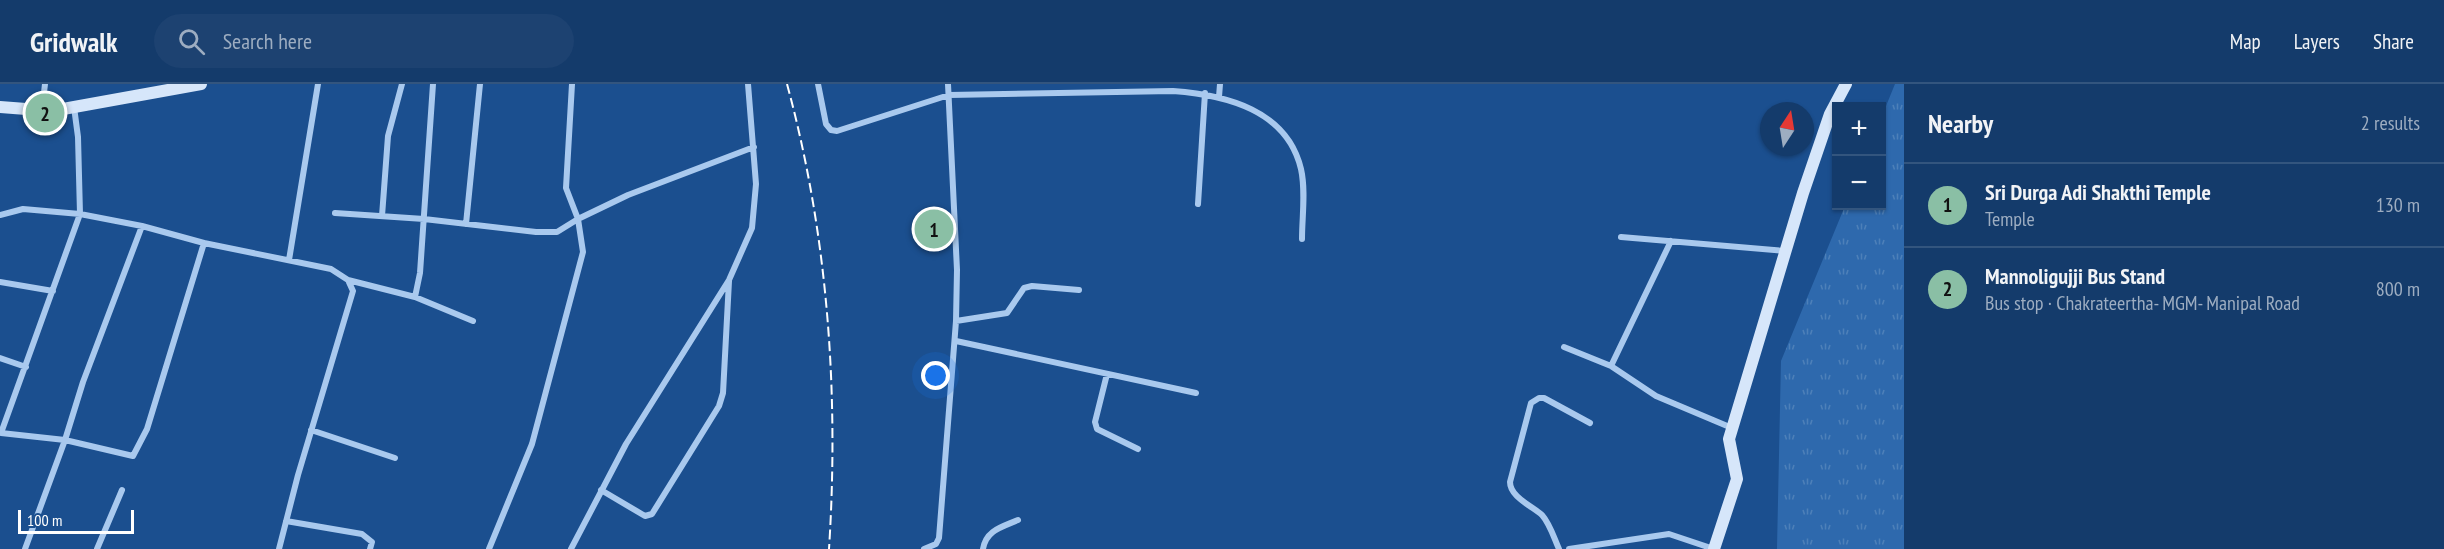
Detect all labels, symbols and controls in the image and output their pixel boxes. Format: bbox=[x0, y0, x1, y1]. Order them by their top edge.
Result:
search box bbox=[154, 14, 574, 68]
text: Gridwalk bbox=[30, 23, 118, 60]
icon: search bbox=[175, 25, 208, 58]
text: Search here bbox=[223, 27, 312, 55]
text: Map bbox=[2230, 28, 2261, 55]
text: Layers bbox=[2294, 28, 2340, 55]
text: Share bbox=[2373, 28, 2414, 55]
pin: 2 bbox=[26, 90, 64, 135]
north arrow bbox=[1760, 102, 1814, 156]
map controls bbox=[1832, 102, 1886, 210]
button: + bbox=[1832, 102, 1886, 156]
text: Nearby bbox=[1928, 107, 1993, 140]
text: 2 results bbox=[2361, 110, 2420, 136]
button: − bbox=[1832, 156, 1886, 210]
text: Sri Durga Adi Shakthi Temple bbox=[1985, 178, 2211, 206]
text: 1 bbox=[1943, 192, 1952, 218]
text: 130 m bbox=[2376, 192, 2420, 218]
pin: 1 bbox=[914, 206, 954, 252]
text: Temple bbox=[1985, 206, 2035, 232]
text: Mannoligujji Bus Stand bbox=[1985, 262, 2165, 290]
text: 2 bbox=[1943, 276, 1952, 302]
text: 800 m bbox=[2376, 276, 2420, 302]
text: Bus stop · Chakrateertha- MGM- Manipal Road bbox=[1985, 290, 2300, 316]
your location bbox=[921, 361, 950, 390]
scale bar bbox=[18, 507, 134, 534]
text: 100 m bbox=[27, 510, 62, 530]

